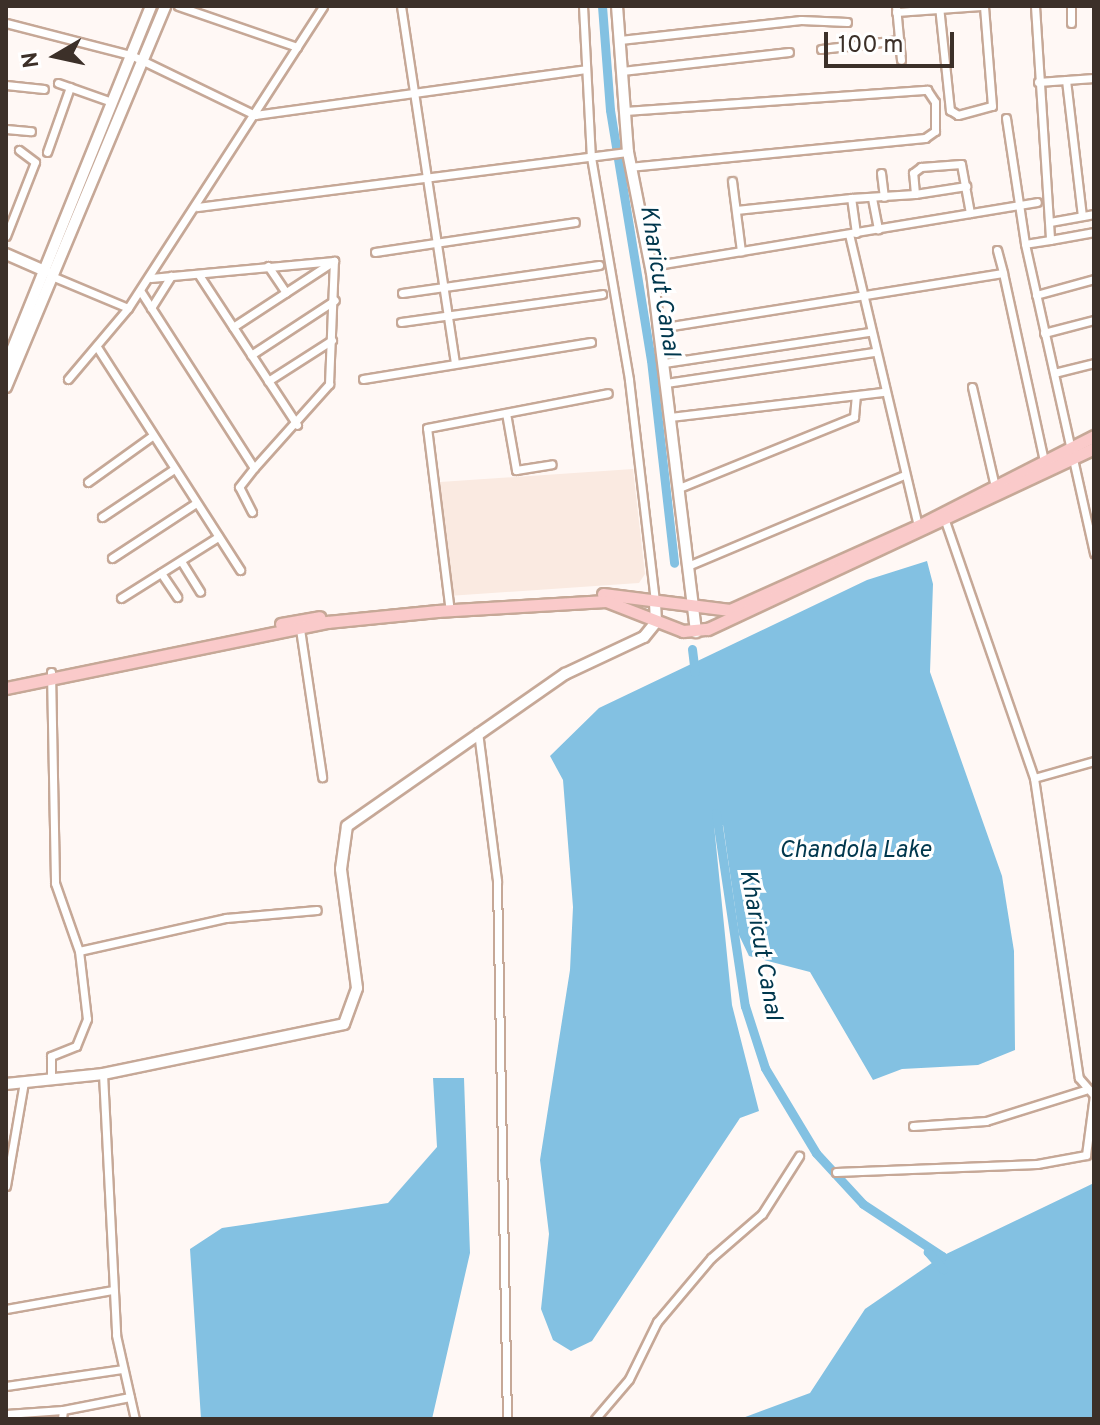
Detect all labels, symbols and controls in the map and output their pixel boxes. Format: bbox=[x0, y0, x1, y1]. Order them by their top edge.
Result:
north arrow bbox=[16, 16, 96, 96]
scale bar bbox=[828, 16, 958, 66]
text: 100 m bbox=[838, 31, 904, 61]
text: N bbox=[17, 50, 46, 70]
water label: Kharicut Canal bbox=[632, 203, 684, 359]
water label: Chandola Lake bbox=[779, 838, 931, 866]
water label: Kharicut Canal bbox=[732, 867, 786, 1023]

